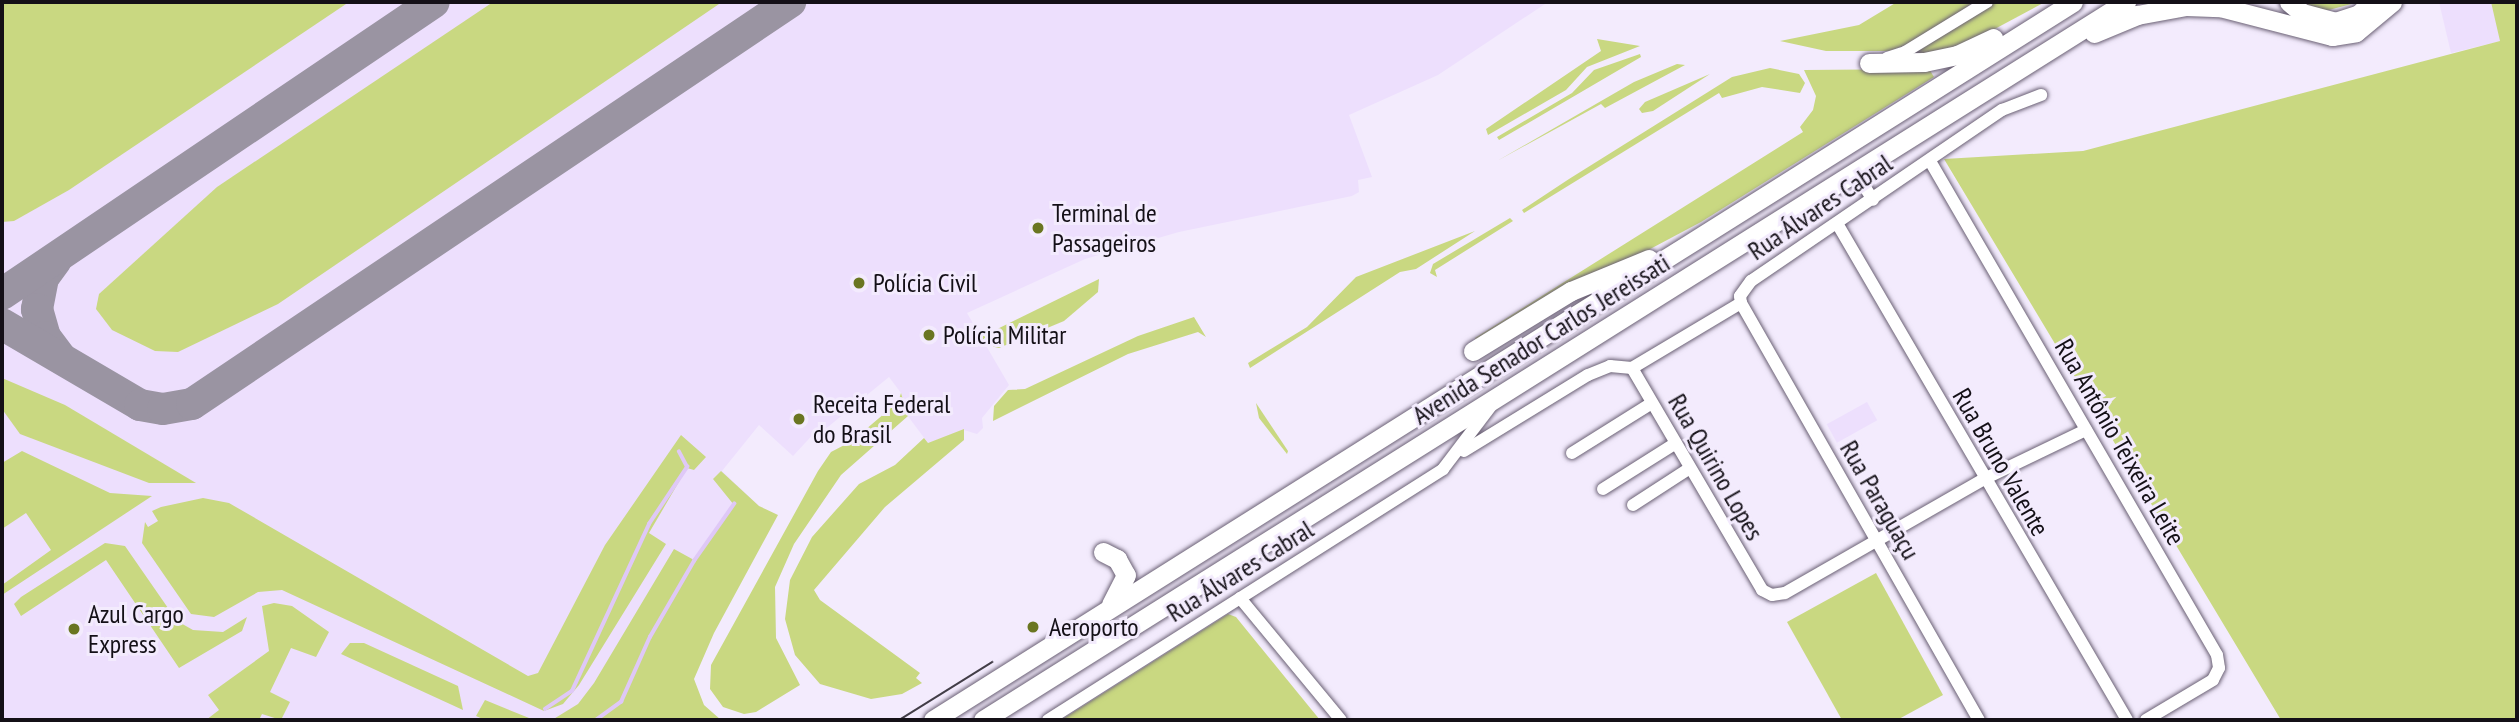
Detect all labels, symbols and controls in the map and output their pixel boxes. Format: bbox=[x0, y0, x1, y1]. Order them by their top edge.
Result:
street label: Rua Álvares Cabral bbox=[1742, 147, 1898, 267]
place label: Terminal de Passageiros bbox=[1052, 197, 1157, 258]
marker: Terminal de Passageiros bbox=[1030, 220, 1046, 236]
street label: Avenida Senador Carlos Jereissati bbox=[1407, 247, 1675, 431]
place label: Polícia Civil bbox=[873, 267, 977, 299]
marker: Polícia Civil bbox=[851, 275, 867, 291]
place label: Polícia Militar bbox=[943, 319, 1066, 351]
marker: Polícia Militar bbox=[921, 327, 937, 343]
street label: Rua Antônio Teixeira Leite bbox=[2048, 333, 2192, 551]
street label: Rua Bruno Valente bbox=[1946, 382, 2056, 542]
place label: Receita Federal do Brasil bbox=[813, 388, 950, 450]
street label: Rua Quirino Lopes bbox=[1662, 388, 1770, 546]
marker: Receita Federal do Brasil bbox=[791, 411, 807, 427]
street label: Rua Paraguaçu bbox=[1833, 435, 1927, 565]
street label: Rua Álvares Cabral bbox=[1161, 513, 1319, 629]
place label: Azul Cargo Express bbox=[88, 598, 184, 660]
place label: Aeroporto bbox=[1049, 611, 1139, 643]
marker: Aeroporto bbox=[1023, 617, 1043, 637]
marker: Azul Cargo Express bbox=[66, 621, 82, 637]

